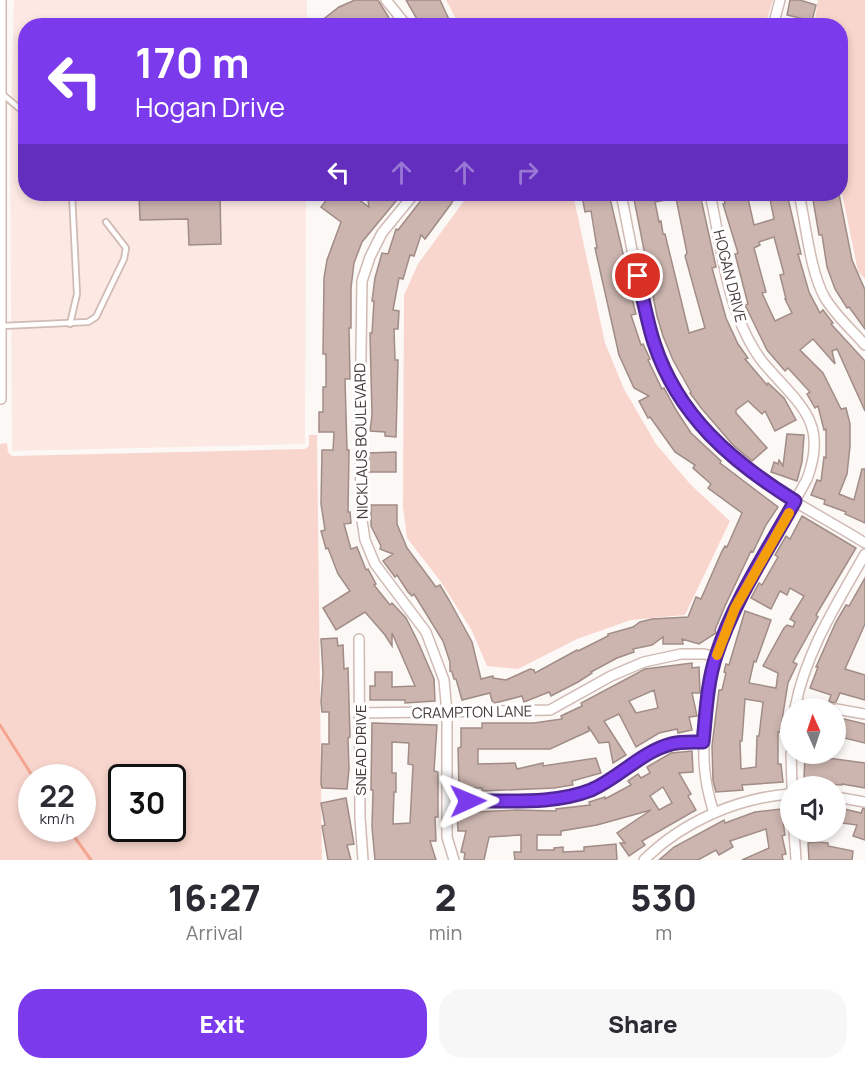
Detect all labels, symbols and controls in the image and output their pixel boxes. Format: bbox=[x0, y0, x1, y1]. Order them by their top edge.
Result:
text: 170 m bbox=[135, 33, 250, 91]
icon: left bbox=[36, 42, 114, 120]
text: Hogan Drive bbox=[135, 88, 285, 125]
icon: left bbox=[322, 156, 355, 189]
icon: ahead bbox=[385, 156, 418, 189]
icon: ahead bbox=[448, 156, 481, 189]
icon: right bbox=[511, 156, 544, 189]
street label: HOGAN DRIVE bbox=[708, 227, 752, 325]
pin bbox=[612, 250, 663, 301]
icon: arrive bbox=[621, 259, 654, 292]
street label: NICKLAUS BOULEVARD bbox=[349, 363, 373, 519]
north arrow bbox=[780, 698, 846, 764]
map controls bbox=[780, 698, 846, 842]
street label: CRAMPTON LANE bbox=[412, 700, 532, 724]
street label: SNEAD DRIVE bbox=[350, 704, 371, 796]
speed limit sign: 30 bbox=[108, 764, 186, 842]
position arrow bbox=[436, 769, 500, 833]
text: 22 bbox=[39, 775, 75, 816]
button: sound bbox=[780, 776, 846, 842]
text: km/h bbox=[40, 808, 74, 829]
text: 16:27 bbox=[168, 873, 261, 922]
text: 2 bbox=[435, 873, 456, 922]
text: 530 bbox=[630, 873, 697, 922]
text: Arrival bbox=[186, 919, 243, 946]
text: min bbox=[429, 919, 462, 946]
text: m bbox=[655, 919, 672, 946]
button: Exit bbox=[18, 989, 427, 1058]
button: Share bbox=[439, 989, 847, 1058]

